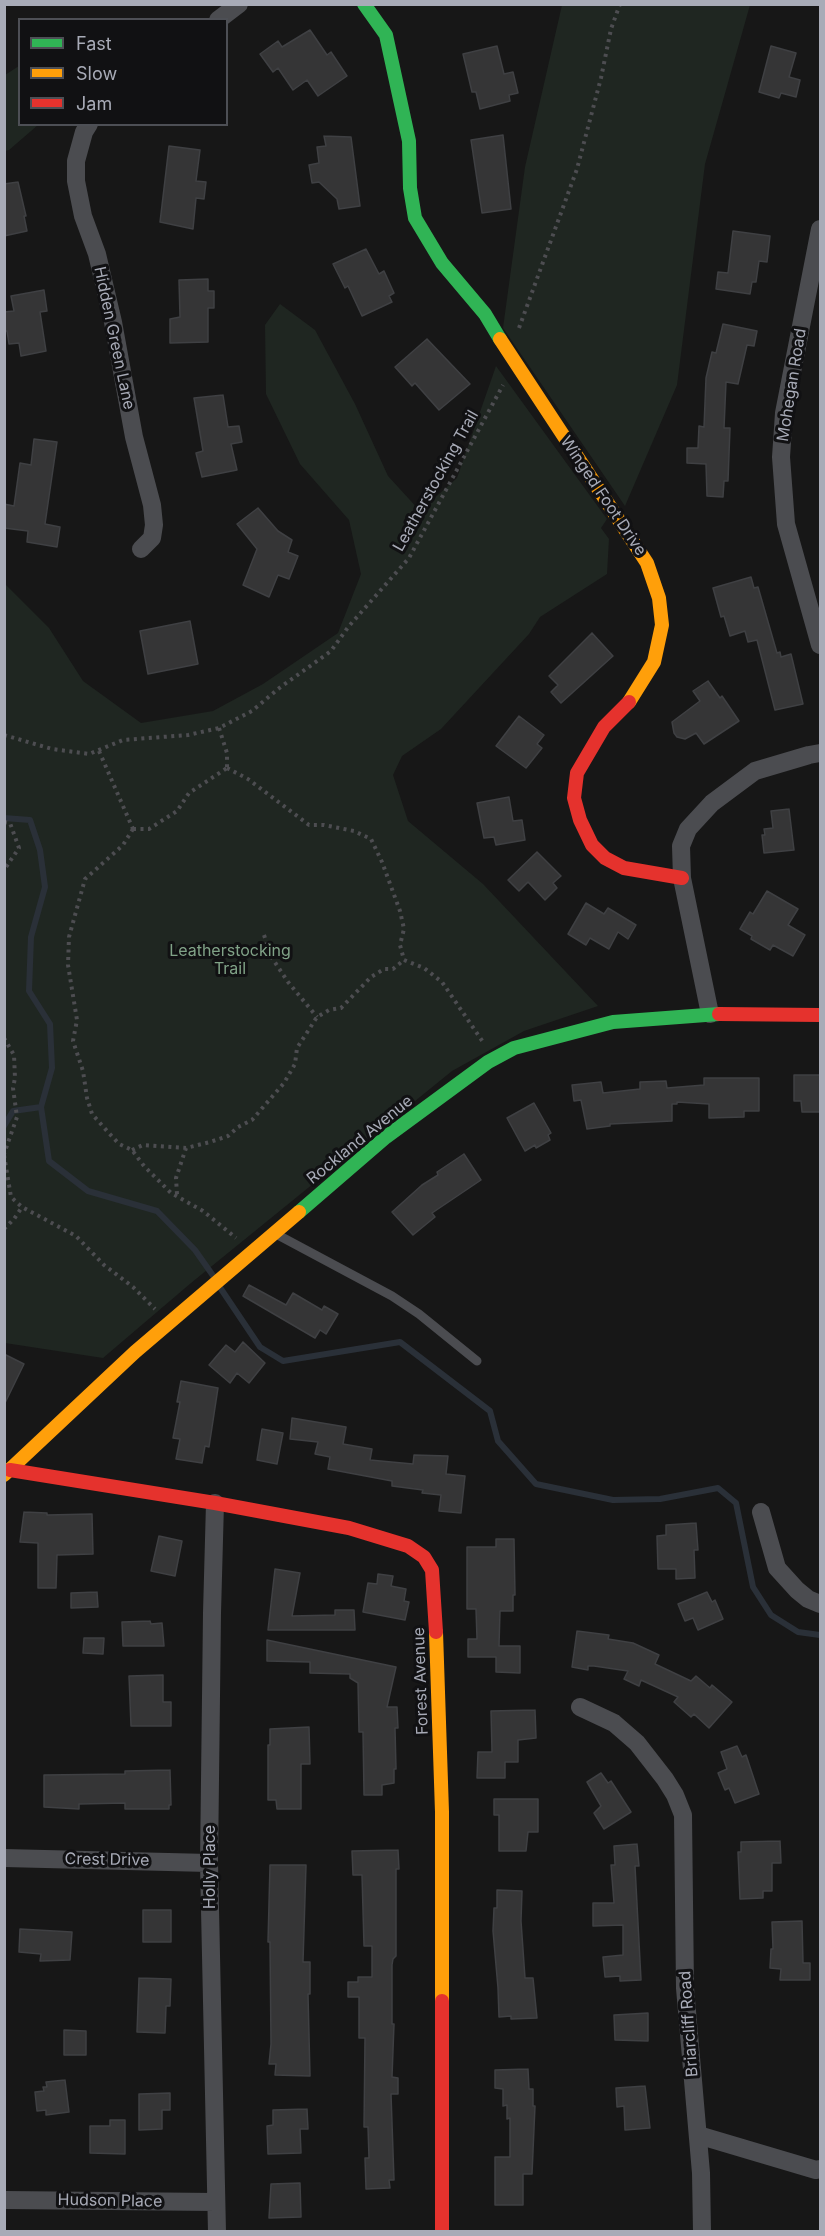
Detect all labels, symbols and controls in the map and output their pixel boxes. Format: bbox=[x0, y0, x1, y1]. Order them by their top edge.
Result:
legend bbox=[18, 18, 228, 126]
text: Fast bbox=[76, 33, 112, 54]
text: Slow bbox=[76, 63, 117, 84]
text: Jam bbox=[76, 93, 112, 114]
street label: Hidden Green Lane bbox=[89, 265, 139, 411]
street label: Mohegan Road bbox=[774, 327, 810, 443]
street label: Leatherstocking Trail bbox=[389, 407, 483, 555]
street label: Winged Foot Drive bbox=[556, 433, 650, 559]
park label: Leatherstocking Trail bbox=[169, 941, 291, 979]
street label: Rockland Avenue bbox=[303, 1092, 417, 1188]
street label: Forest Avenue bbox=[410, 1627, 432, 1735]
street label: Holly Place bbox=[200, 1825, 220, 1909]
street label: Crest Drive bbox=[65, 1850, 149, 1870]
street label: Briarcliff Road bbox=[676, 1970, 702, 2078]
street label: Hudson Place bbox=[57, 2190, 163, 2212]

